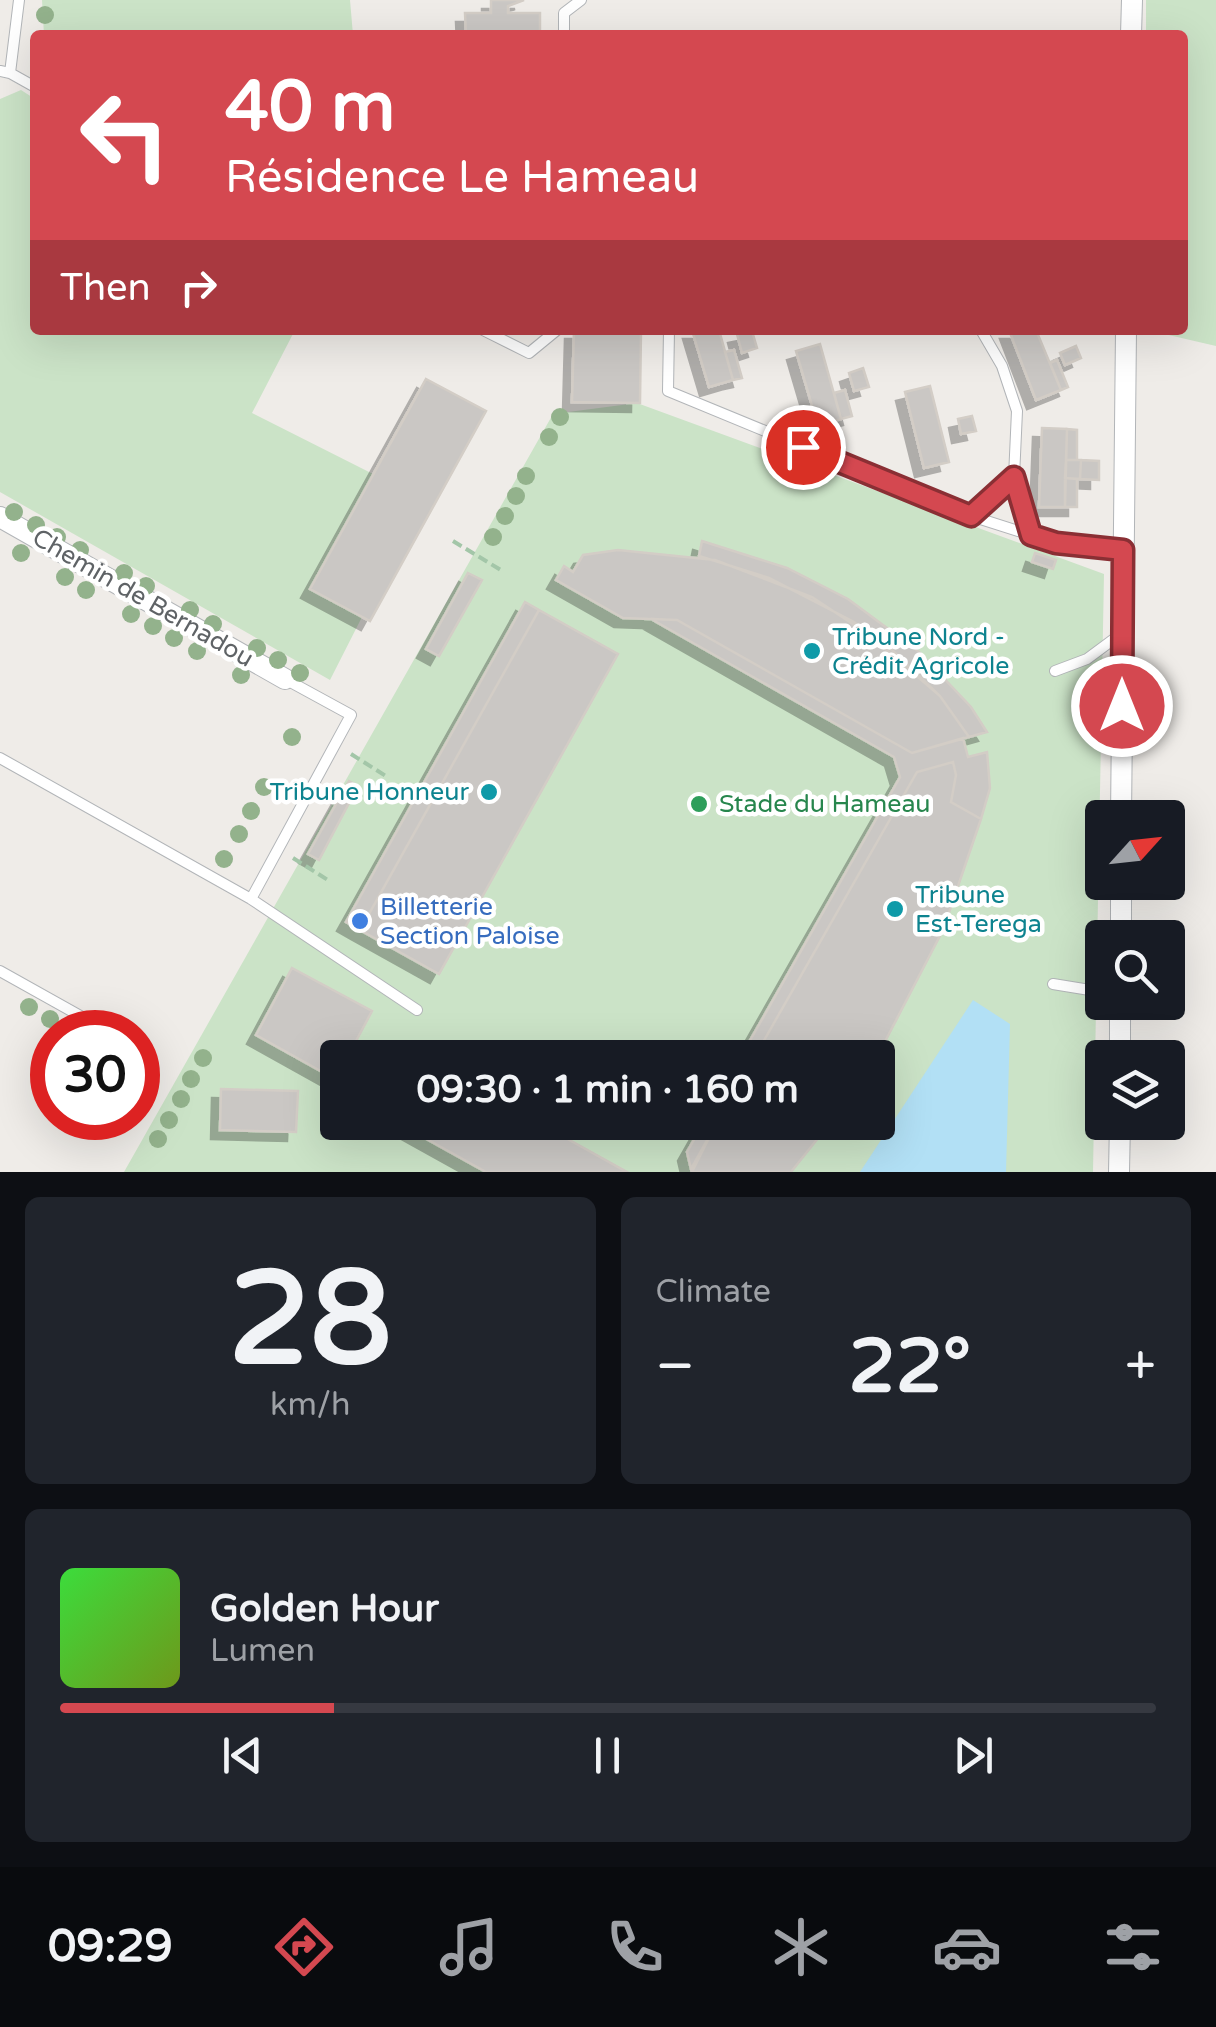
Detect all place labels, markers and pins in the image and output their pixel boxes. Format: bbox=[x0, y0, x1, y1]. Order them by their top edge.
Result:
pin bbox=[761, 405, 846, 490]
place label: Tribune Nord - Crédit Agricole bbox=[832, 622, 1009, 681]
marker: Tribune Nord - Crédit Agricole bbox=[801, 640, 823, 662]
place label: Tribune Honneur bbox=[269, 777, 469, 807]
marker: Tribune Honneur bbox=[478, 781, 500, 803]
place label: Stade du Hameau bbox=[719, 789, 931, 819]
marker: Stade du Hameau bbox=[688, 793, 710, 815]
place label: Tribune Est-Terega bbox=[915, 880, 1042, 939]
place label: Billetterie Section Paloise bbox=[380, 892, 560, 951]
marker: Tribune Est-Terega bbox=[884, 898, 906, 920]
marker: Billetterie Section Paloise bbox=[349, 910, 371, 932]

